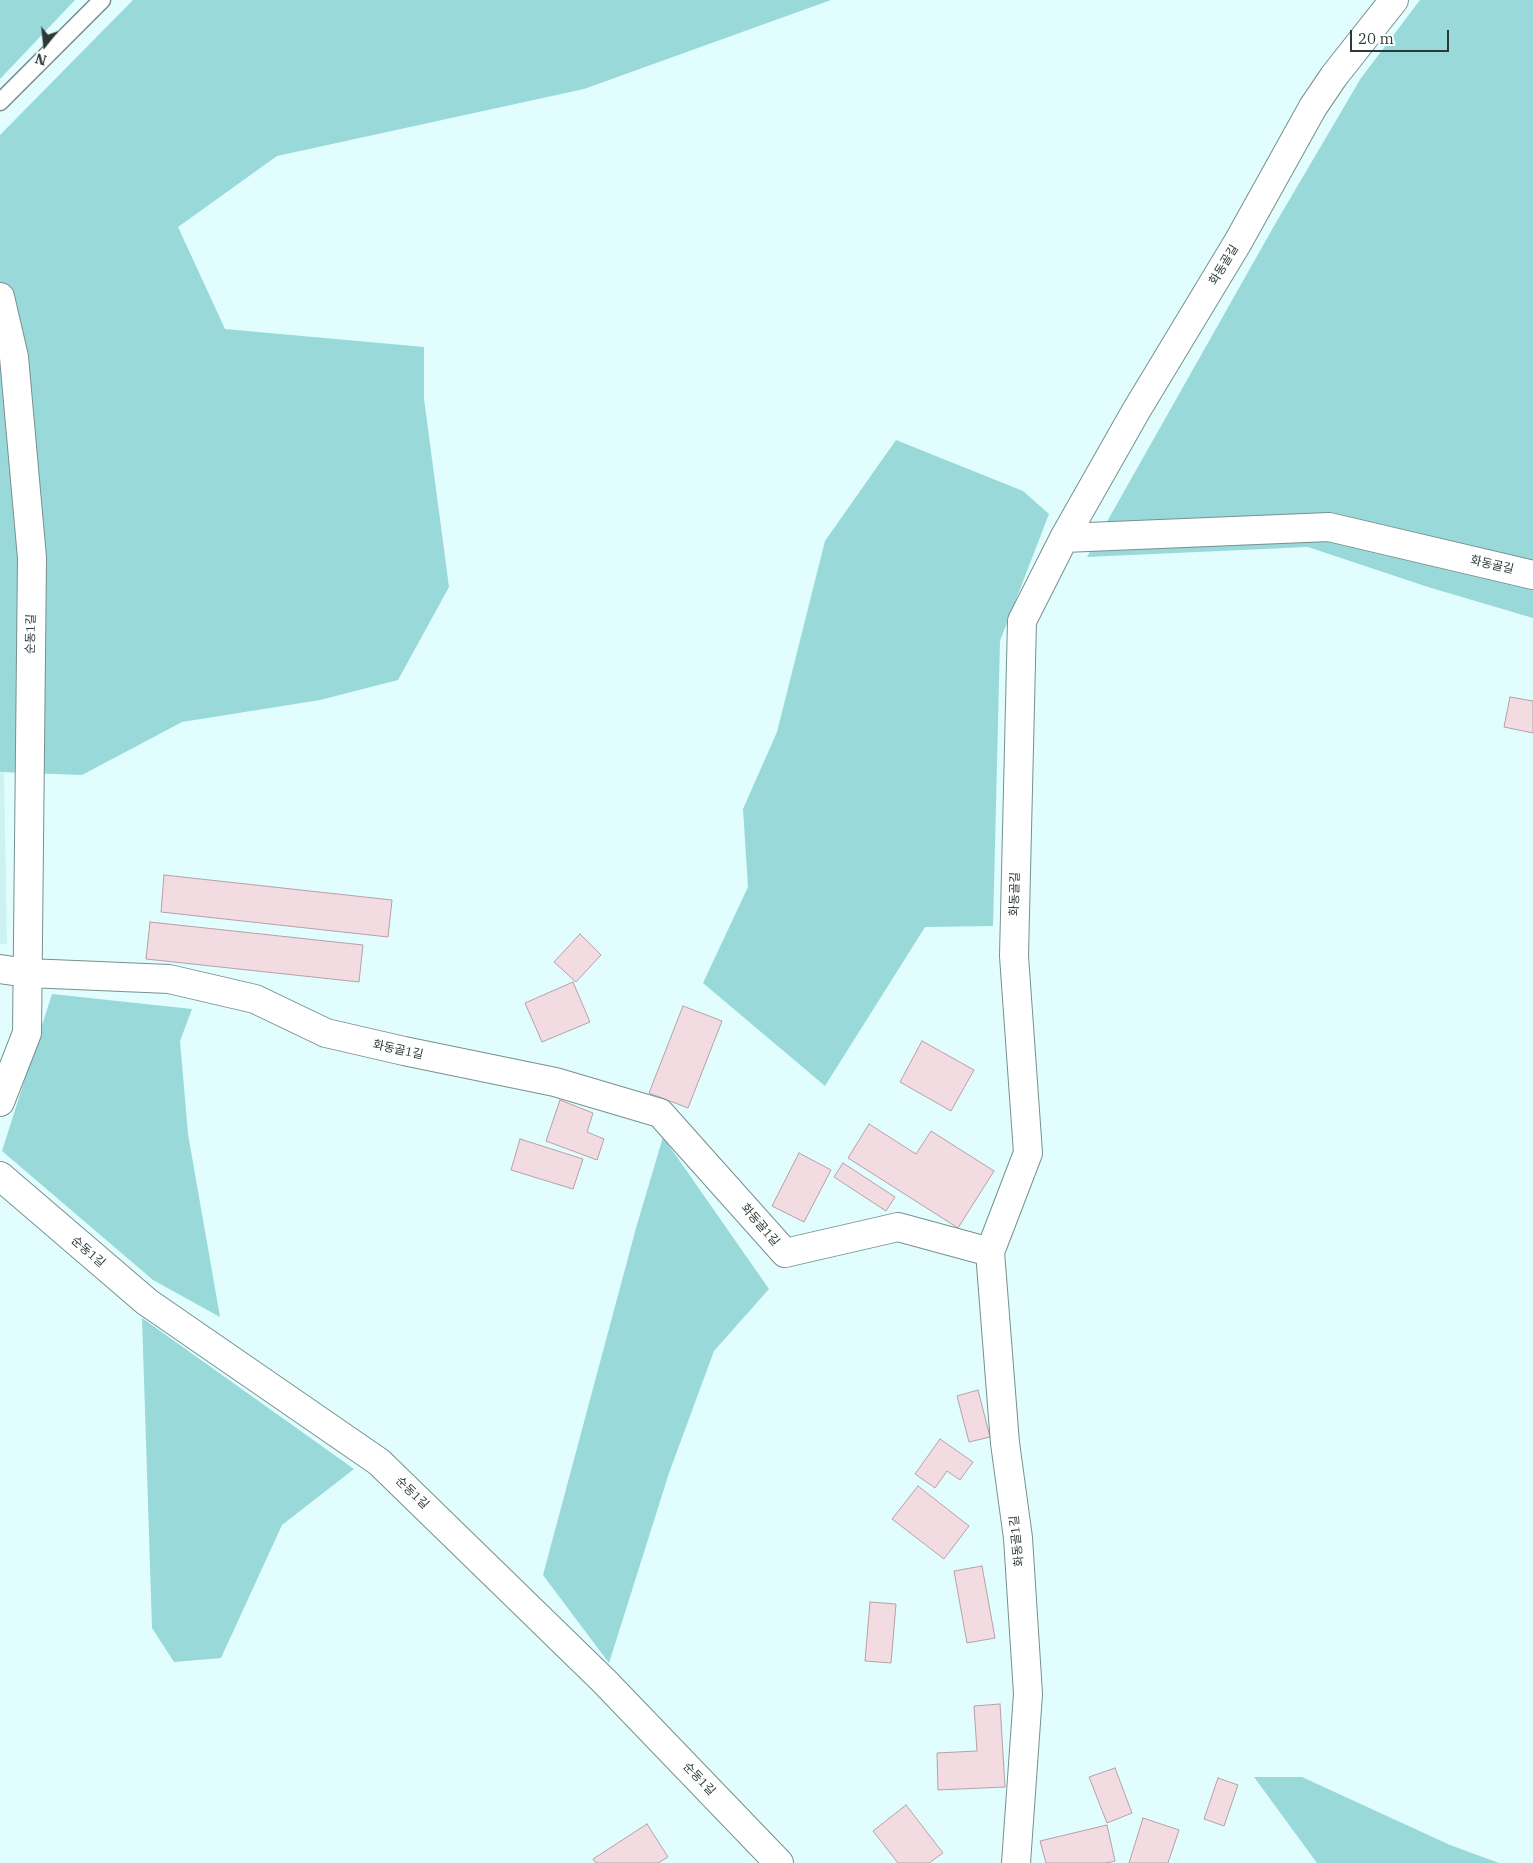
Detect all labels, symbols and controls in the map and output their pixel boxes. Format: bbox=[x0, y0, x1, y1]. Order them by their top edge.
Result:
north arrow bbox=[20, 20, 70, 70]
scale bar bbox=[1353, 20, 1452, 52]
text: 20 m bbox=[1358, 29, 1394, 48]
text: N bbox=[33, 49, 49, 70]
street label: 화동골길 bbox=[1206, 242, 1242, 288]
street label: 화동골길 bbox=[1469, 553, 1515, 577]
street label: 순동1길 bbox=[23, 614, 39, 654]
street label: 화동골길 bbox=[1007, 872, 1023, 916]
street label: 화동골1길 bbox=[371, 1038, 425, 1062]
street label: 화동골1길 bbox=[738, 1201, 782, 1249]
street label: 순동1길 bbox=[68, 1233, 108, 1271]
street label: 순동1길 bbox=[392, 1474, 432, 1512]
street label: 화동골1길 bbox=[1007, 1515, 1027, 1567]
street label: 순동1길 bbox=[680, 1759, 718, 1799]

